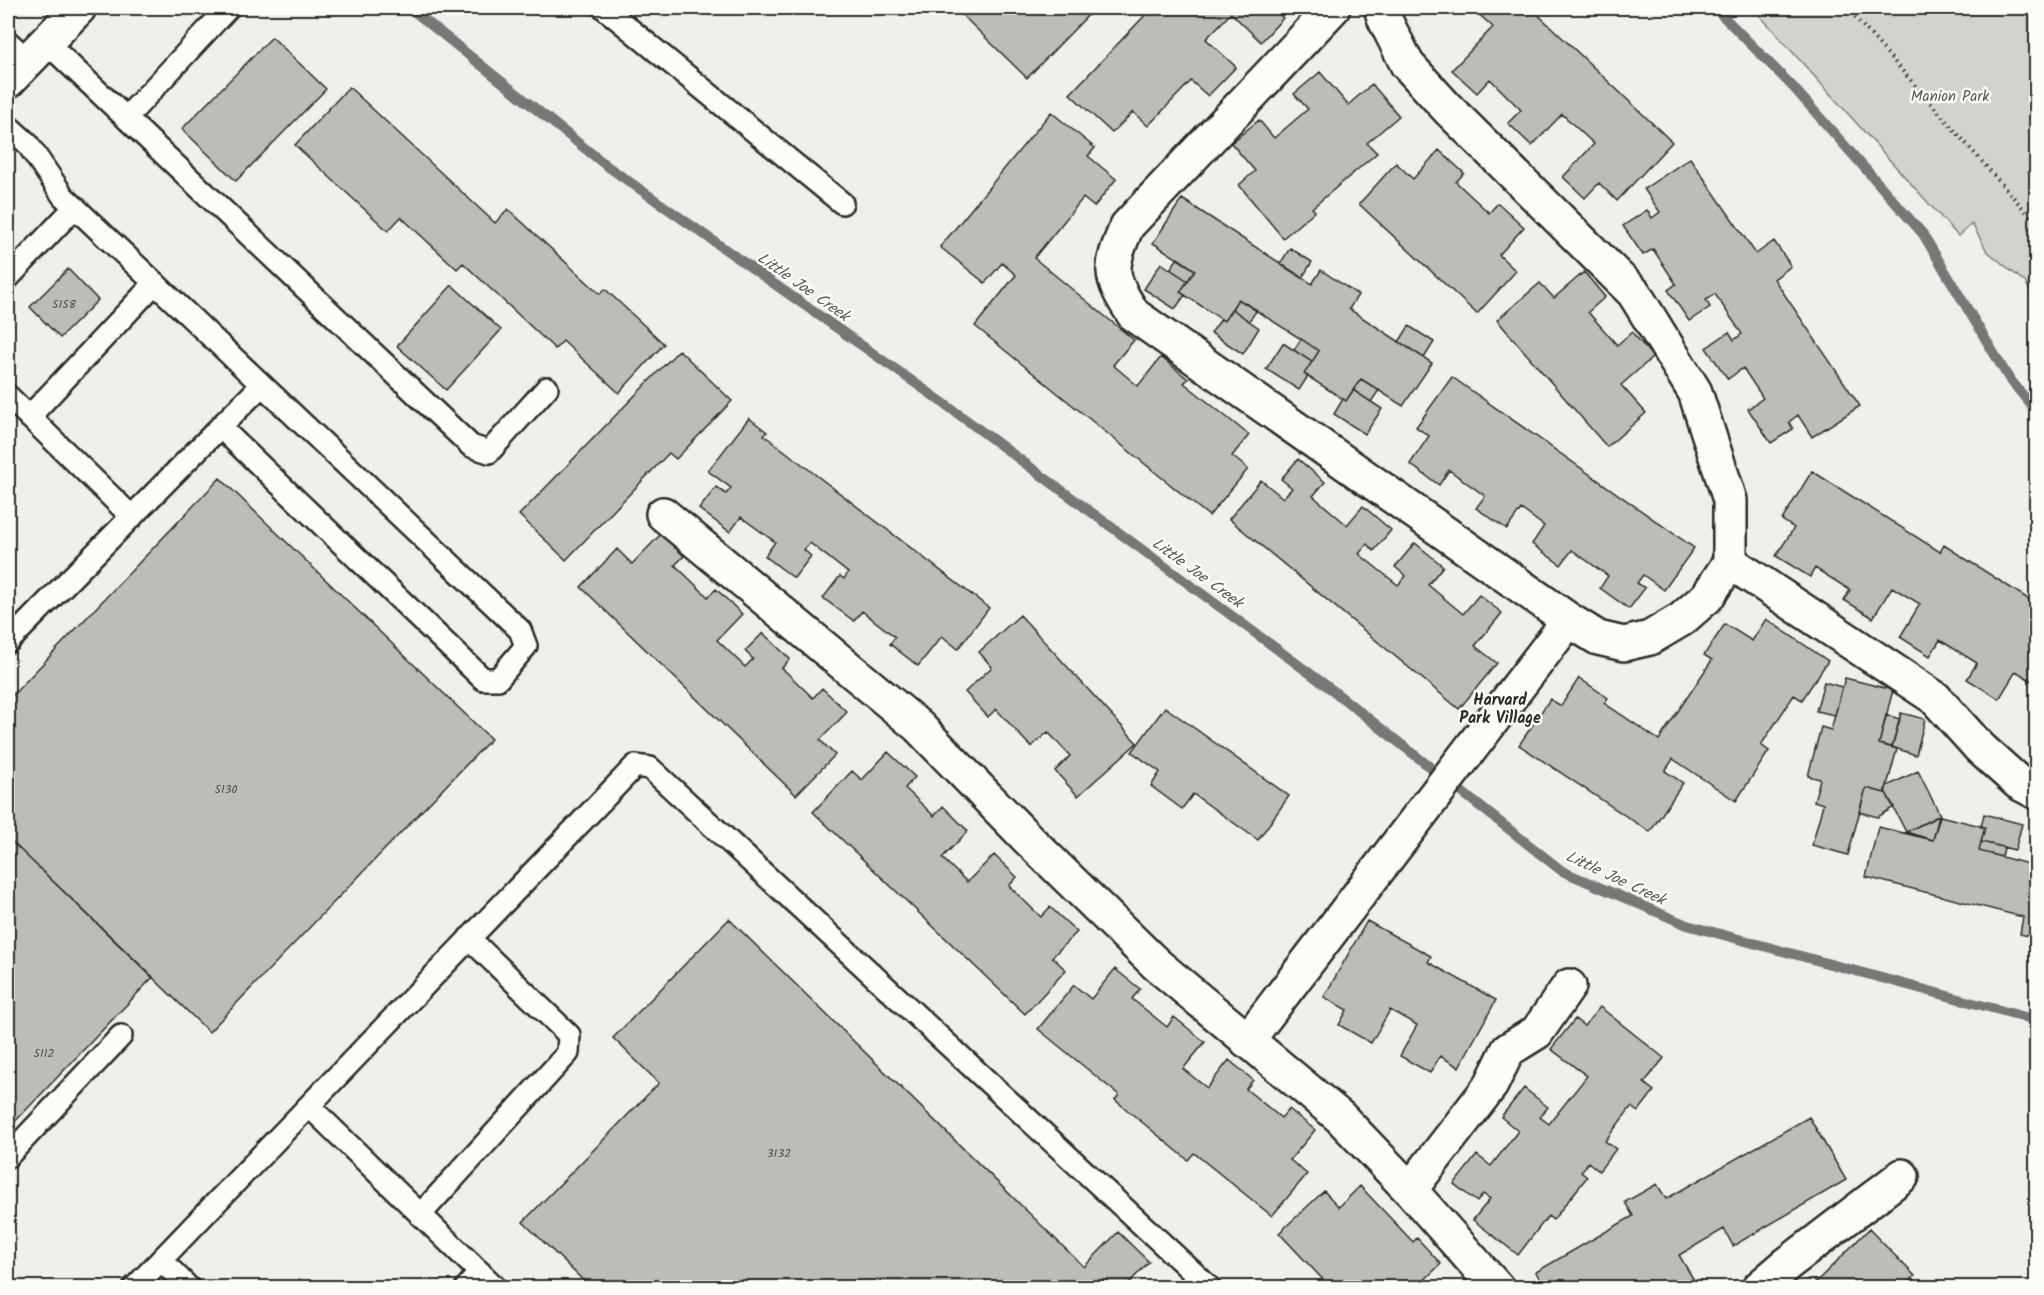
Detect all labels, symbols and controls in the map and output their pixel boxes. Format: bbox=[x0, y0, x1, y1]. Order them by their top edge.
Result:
park label: Manion Park bbox=[1911, 85, 1990, 109]
water label: Little Joe Creek bbox=[752, 246, 856, 330]
house number: 5158 bbox=[52, 295, 77, 314]
water label: Little Joe Creek bbox=[1146, 531, 1250, 616]
district label: Harvard Park Village bbox=[1459, 688, 1541, 731]
house number: 5130 bbox=[214, 780, 238, 799]
water label: Little Joe Creek bbox=[1561, 844, 1672, 913]
house number: 5112 bbox=[34, 1044, 55, 1063]
house number: 3132 bbox=[767, 1144, 791, 1163]

